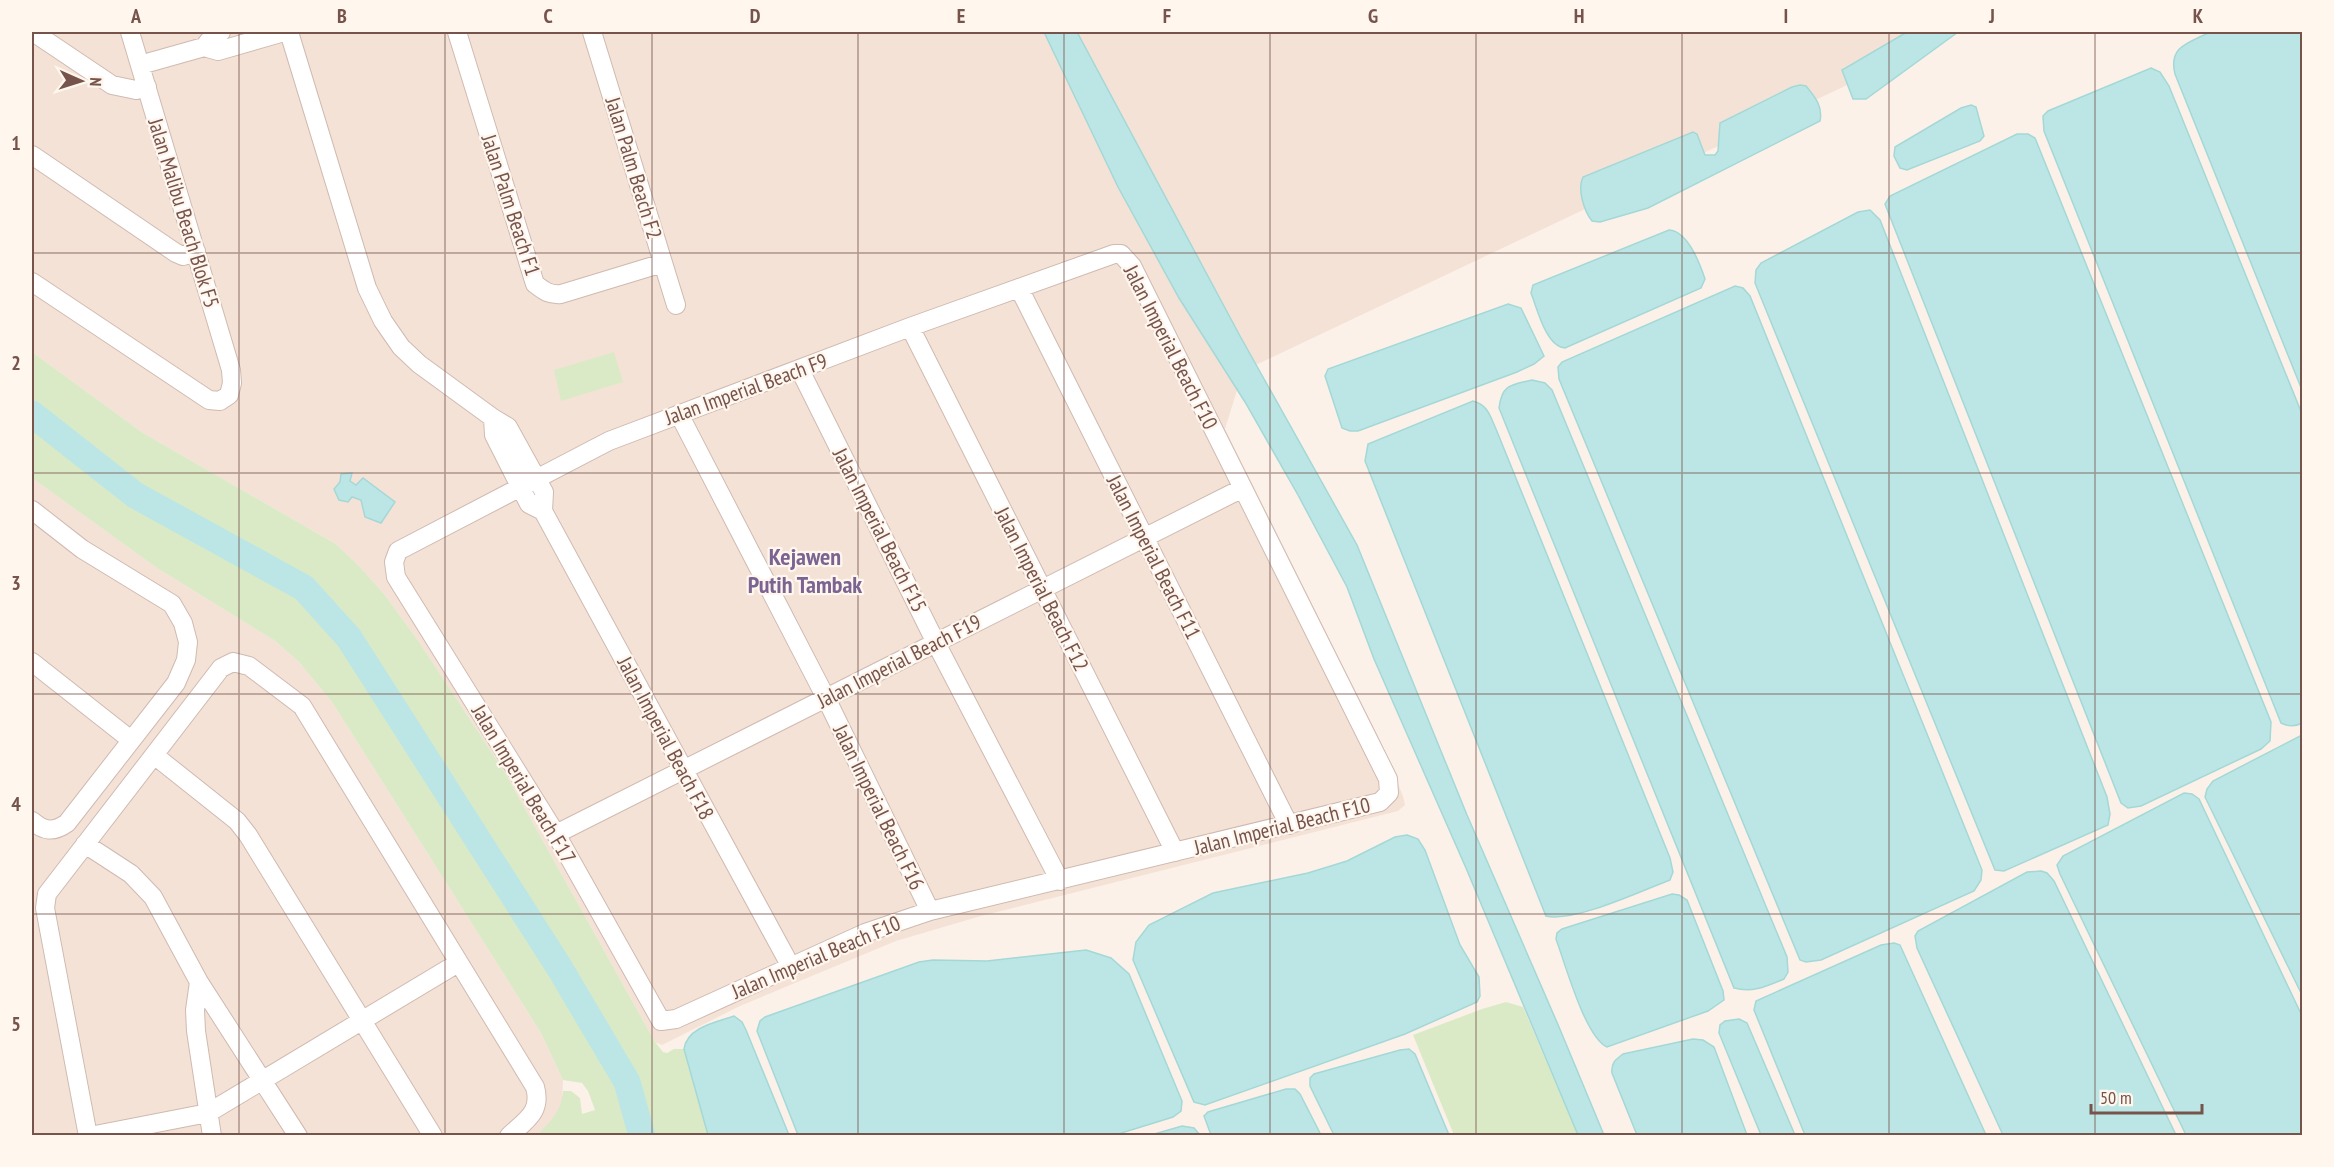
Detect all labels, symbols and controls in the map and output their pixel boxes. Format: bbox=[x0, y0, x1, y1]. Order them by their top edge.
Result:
text: A bbox=[130, 3, 142, 29]
text: B bbox=[337, 3, 347, 29]
text: C bbox=[543, 3, 553, 29]
text: D bbox=[750, 3, 761, 29]
text: E bbox=[957, 3, 965, 29]
text: F bbox=[1163, 3, 1171, 29]
text: G bbox=[1368, 3, 1378, 29]
text: H bbox=[1574, 3, 1584, 29]
text: I bbox=[1784, 3, 1788, 29]
text: J bbox=[1988, 3, 1995, 29]
text: K bbox=[2193, 3, 2204, 29]
north arrow bbox=[51, 51, 111, 111]
text: N bbox=[86, 77, 106, 87]
street label: Jalan Palm Beach F2 bbox=[599, 93, 668, 242]
street label: Jalan Malibu Beach Blok F5 bbox=[142, 114, 226, 311]
text: 1 bbox=[11, 130, 21, 156]
street label: Jalan Palm Beach F1 bbox=[475, 130, 547, 279]
street label: Jalan Imperial Beach F10 bbox=[1118, 260, 1224, 434]
street label: Jalan Imperial Beach F9 bbox=[660, 347, 831, 431]
text: 2 bbox=[11, 350, 21, 376]
street label: Jalan Imperial Beach F15 bbox=[827, 443, 933, 617]
street label: Jalan Imperial Beach F11 bbox=[1101, 470, 1207, 644]
street label: Jalan Imperial Beach F12 bbox=[989, 502, 1095, 676]
district label: Kejawen Putih Tambak bbox=[748, 541, 862, 600]
text: 3 bbox=[11, 570, 21, 596]
street label: Jalan Imperial Beach F19 bbox=[812, 608, 986, 714]
street label: Jalan Imperial Beach F18 bbox=[611, 651, 720, 824]
street label: Jalan Imperial Beach F17 bbox=[465, 699, 582, 868]
street label: Jalan Imperial Beach F16 bbox=[827, 719, 931, 894]
text: 4 bbox=[11, 791, 21, 817]
street label: Jalan Imperial Beach F10 bbox=[1190, 791, 1373, 861]
street label: Jalan Imperial Beach F10 bbox=[727, 909, 904, 1005]
text: 5 bbox=[11, 1011, 21, 1037]
scale bar bbox=[2091, 1077, 2202, 1115]
text: 50 m bbox=[2100, 1086, 2132, 1109]

